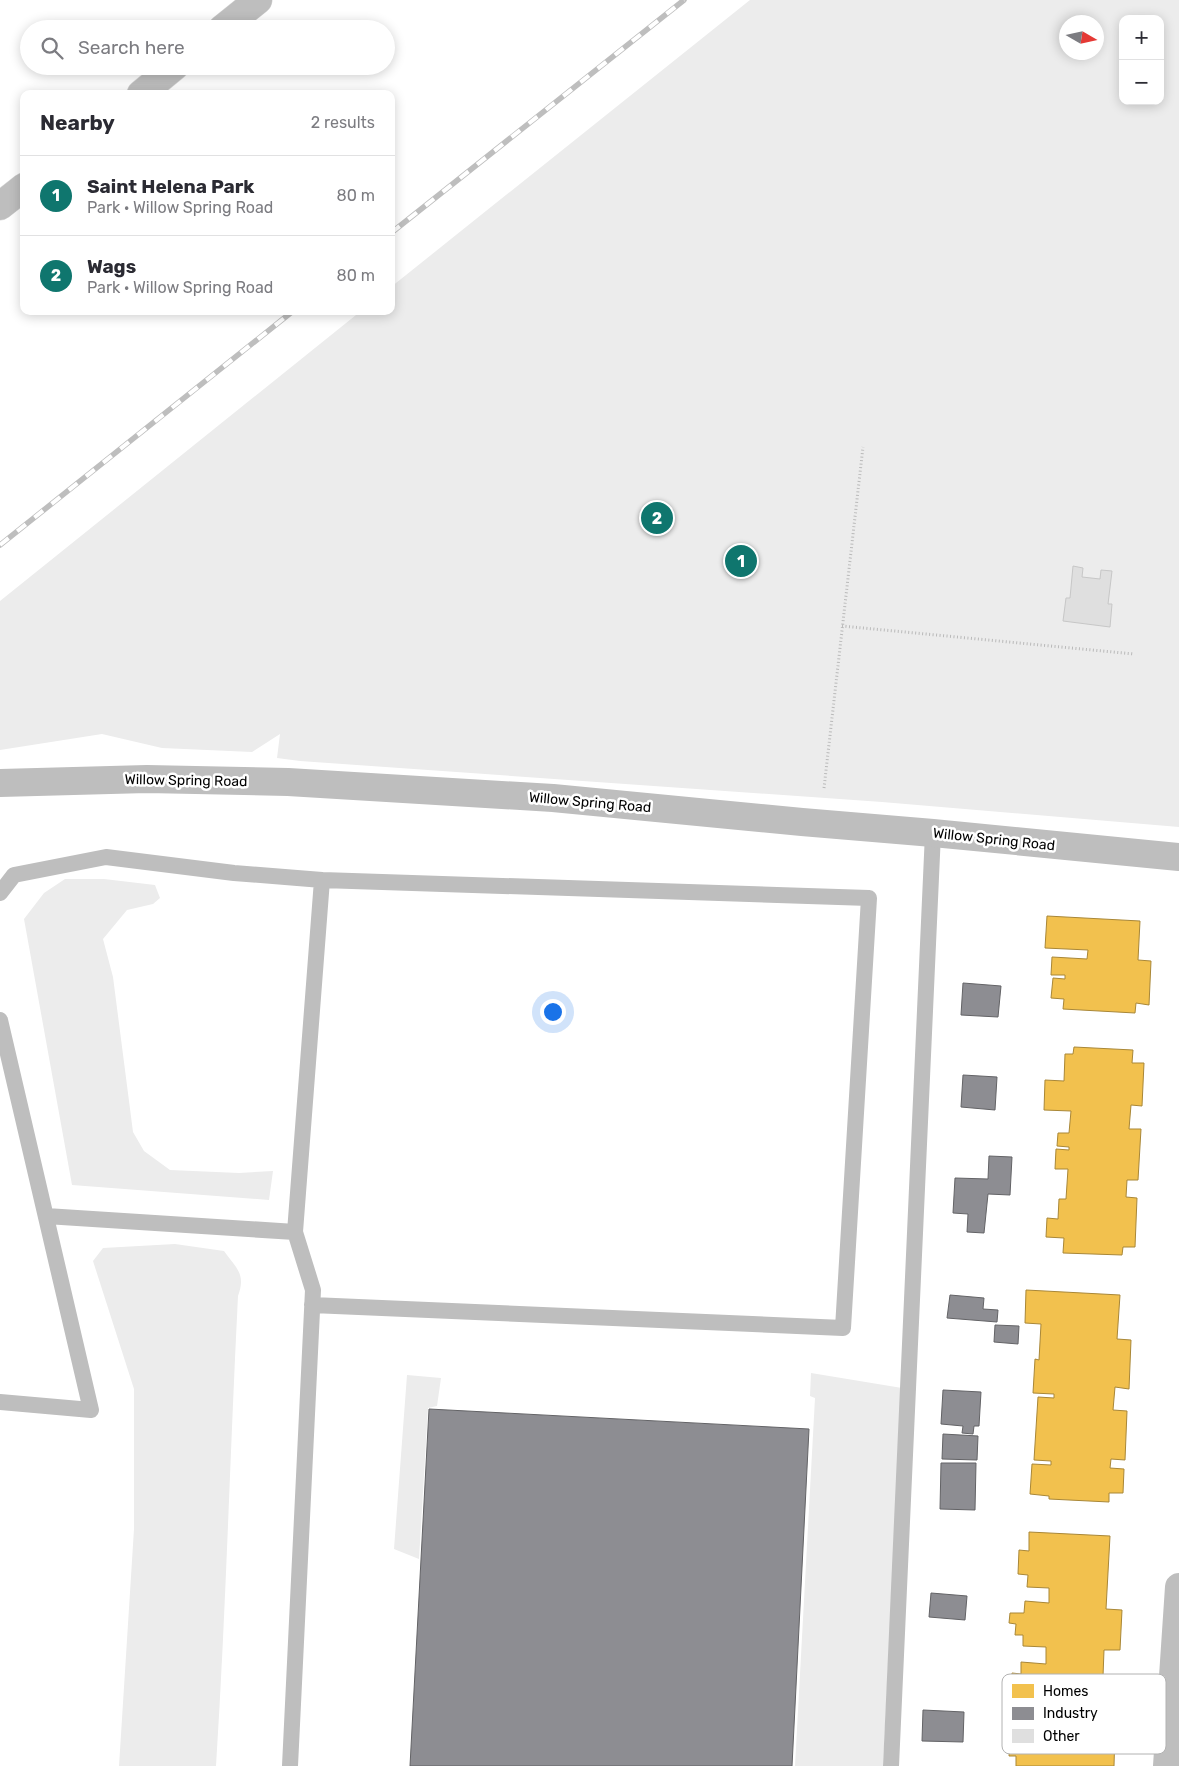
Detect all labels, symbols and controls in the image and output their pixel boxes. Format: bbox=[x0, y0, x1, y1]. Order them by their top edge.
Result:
north arrow bbox=[1059, 15, 1104, 60]
map controls bbox=[1119, 15, 1164, 105]
button: + bbox=[1119, 15, 1164, 60]
search box bbox=[20, 20, 395, 75]
icon: search bbox=[38, 34, 66, 62]
text: Search here bbox=[78, 36, 185, 59]
button: − bbox=[1119, 60, 1164, 105]
text: Nearby bbox=[40, 110, 115, 135]
text: 2 results bbox=[311, 113, 375, 132]
text: Saint Helena Park bbox=[87, 175, 255, 198]
text: 1 bbox=[52, 186, 60, 205]
text: 80 m bbox=[337, 186, 375, 205]
text: Park · Willow Spring Road bbox=[87, 198, 273, 217]
text: Wags bbox=[87, 255, 136, 278]
text: 2 bbox=[51, 266, 61, 285]
text: 80 m bbox=[337, 266, 375, 285]
text: Park · Willow Spring Road bbox=[87, 278, 273, 297]
pin: 2 bbox=[641, 499, 673, 537]
pin: 1 bbox=[725, 542, 757, 580]
street label: Willow Spring Road bbox=[124, 771, 248, 790]
street label: Willow Spring Road bbox=[528, 789, 652, 816]
street label: Willow Spring Road bbox=[932, 825, 1056, 854]
your location bbox=[540, 999, 566, 1025]
legend bbox=[1002, 1674, 1166, 1754]
text: Homes bbox=[1043, 1683, 1088, 1700]
text: Industry bbox=[1043, 1705, 1098, 1722]
text: Other bbox=[1043, 1728, 1080, 1745]

